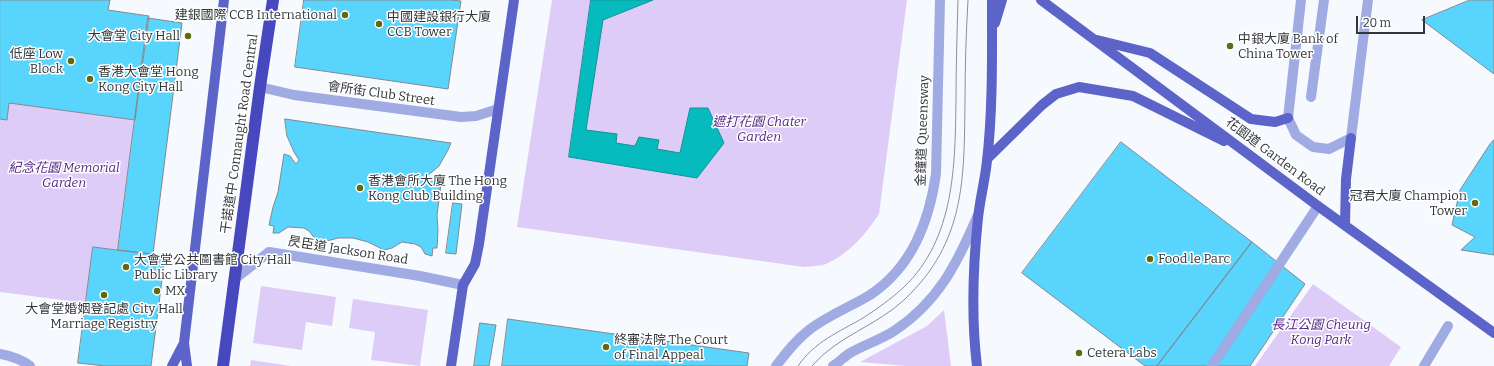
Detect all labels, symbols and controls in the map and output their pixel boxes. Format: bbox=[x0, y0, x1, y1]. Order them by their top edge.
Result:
place label: 建銀國際 CCB International bbox=[174, 7, 337, 23]
scale bar bbox=[1358, 8, 1427, 34]
place label: 中國建設銀行大廈 CCB Tower bbox=[387, 9, 491, 40]
marker: 建銀國際 CCB International bbox=[340, 10, 350, 20]
text: 20 m bbox=[1363, 16, 1391, 30]
marker: 中國建設銀行大廈 CCB Tower bbox=[374, 19, 384, 29]
place label: 大會堂 City Hall bbox=[88, 28, 180, 44]
marker: 大會堂 City Hall bbox=[183, 31, 193, 41]
place label: 中銀大廈 Bank of China Tower bbox=[1238, 31, 1338, 62]
street label: 干諾道中 Connaught Road Central bbox=[218, 33, 262, 235]
marker: 中銀大廈 Bank of China Tower bbox=[1225, 41, 1235, 51]
place label: 低座 Low Block bbox=[10, 46, 63, 77]
marker: 低座 Low Block bbox=[66, 56, 76, 66]
place label: 香港大會堂 Hong Kong City Hall bbox=[98, 64, 199, 95]
marker: 香港大會堂 Hong Kong City Hall bbox=[85, 74, 95, 84]
street label: 金鐘道 Queensway bbox=[913, 75, 933, 187]
street label: 會所街 Club Street bbox=[326, 79, 436, 109]
park label: 遮打花園 Chater Garden bbox=[712, 114, 806, 145]
street label: 花園道 Garden Road bbox=[1222, 115, 1328, 199]
park label: 紀念花園 Memorial Garden bbox=[8, 160, 120, 191]
place label: 香港會所大廈 The Hong Kong Club Building bbox=[368, 173, 507, 204]
marker: 香港會所大廈 The Hong Kong Club Building bbox=[355, 183, 365, 193]
place label: 冠君大廈 Champion Tower bbox=[1349, 188, 1467, 219]
marker: 冠君大廈 Champion Tower bbox=[1470, 198, 1480, 208]
street label: 昃臣道 Jackson Road bbox=[287, 234, 409, 268]
place label: Food le Parc bbox=[1158, 251, 1230, 267]
place label: 大會堂公共圖書館 City Hall Public Library bbox=[134, 252, 291, 283]
marker: Food le Parc bbox=[1145, 254, 1155, 264]
marker: 大會堂公共圖書館 City Hall Public Library bbox=[121, 262, 131, 272]
place label: MX bbox=[165, 283, 185, 299]
marker: MX bbox=[152, 286, 162, 296]
marker: 大會堂婚姻登記處 City Hall Marriage Registry bbox=[99, 290, 109, 300]
place label: 大會堂婚姻登記處 City Hall Marriage Registry bbox=[25, 301, 183, 332]
park label: 長江公園 Cheung Kong Park bbox=[1271, 317, 1371, 348]
place label: 終審法院 The Court of Final Appeal bbox=[614, 332, 728, 363]
marker: 終審法院 The Court of Final Appeal bbox=[601, 342, 611, 352]
place label: Cetera Labs bbox=[1087, 345, 1157, 361]
marker: Cetera Labs bbox=[1074, 348, 1084, 358]

